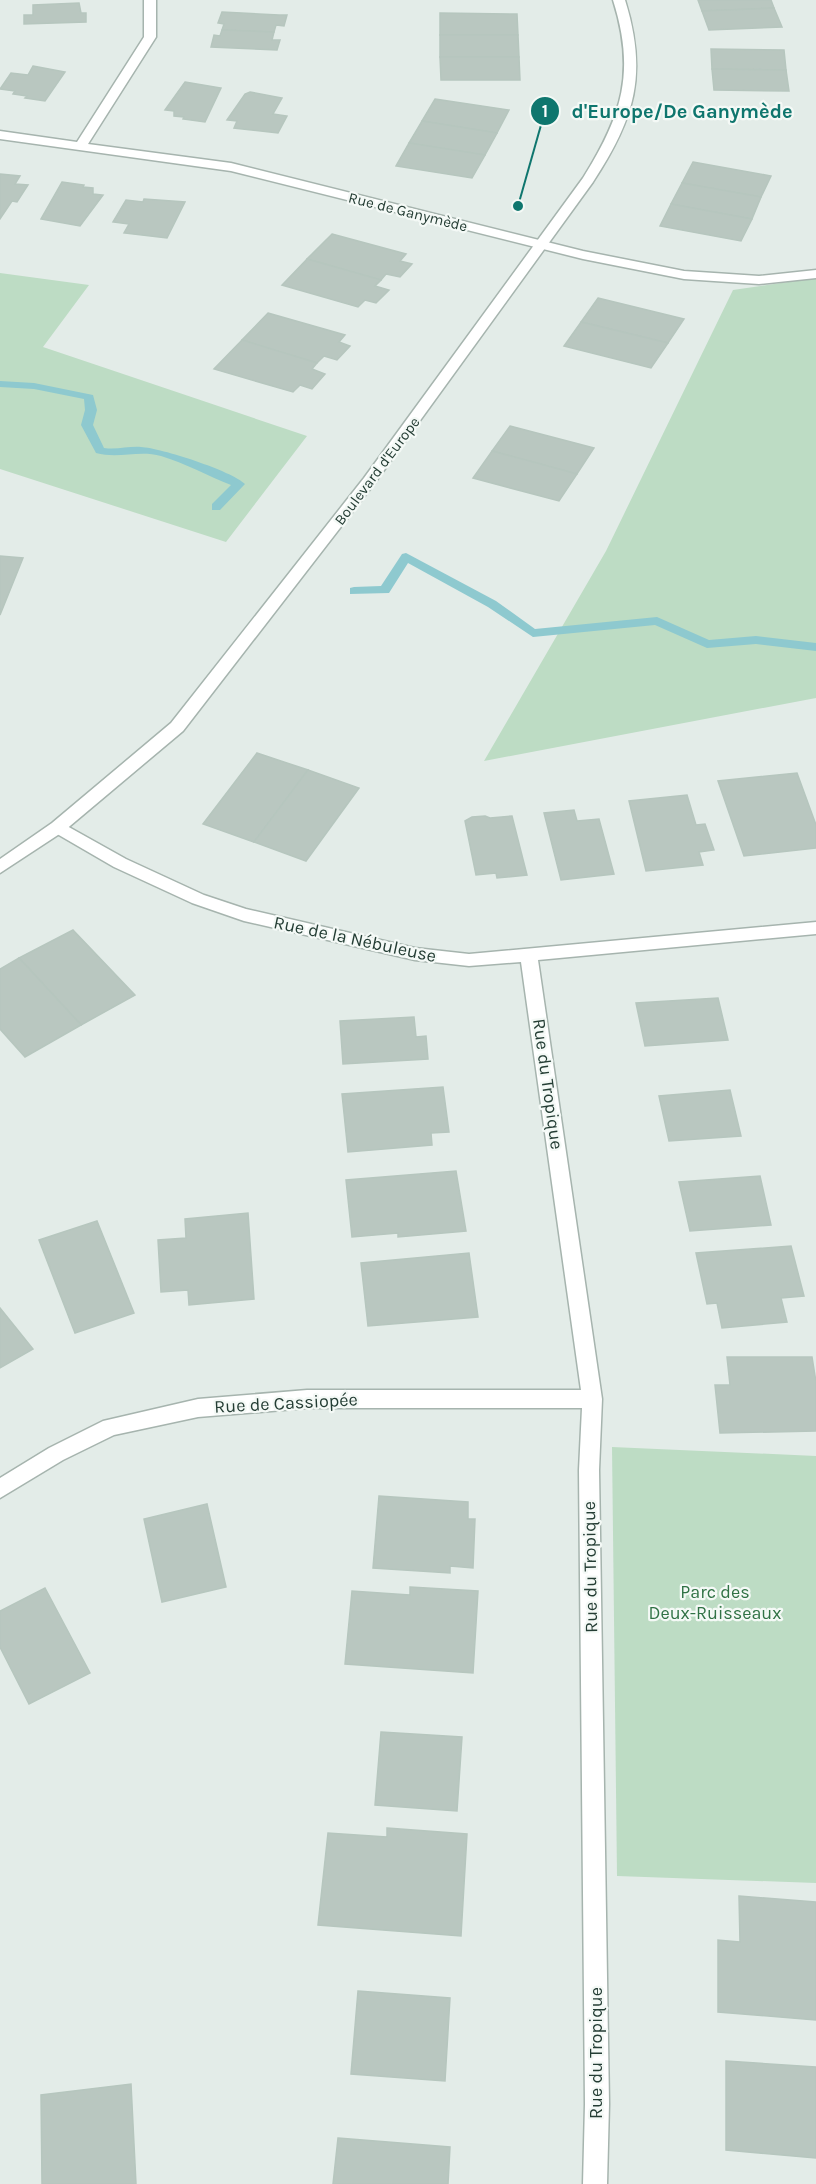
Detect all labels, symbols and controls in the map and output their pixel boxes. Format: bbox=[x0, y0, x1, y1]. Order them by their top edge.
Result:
callout: d'Europe/De Ganymède bbox=[530, 92, 805, 130]
text: 1 bbox=[542, 100, 548, 122]
text: d'Europe/De Ganymède bbox=[571, 100, 793, 123]
street label: Rue de Ganymède bbox=[347, 189, 469, 235]
street label: Boulevard d'Europe bbox=[330, 413, 424, 529]
street label: Rue de la Nébuleuse bbox=[272, 911, 438, 967]
street label: Rue du Tropique bbox=[528, 1017, 568, 1151]
street label: Rue de Cassiopée bbox=[214, 1388, 358, 1418]
street label: Rue du Tropique bbox=[578, 1501, 602, 1633]
park label: Parc des Deux-Ruisseaux bbox=[649, 1581, 781, 1624]
street label: Rue du Tropique bbox=[585, 1987, 607, 2119]

